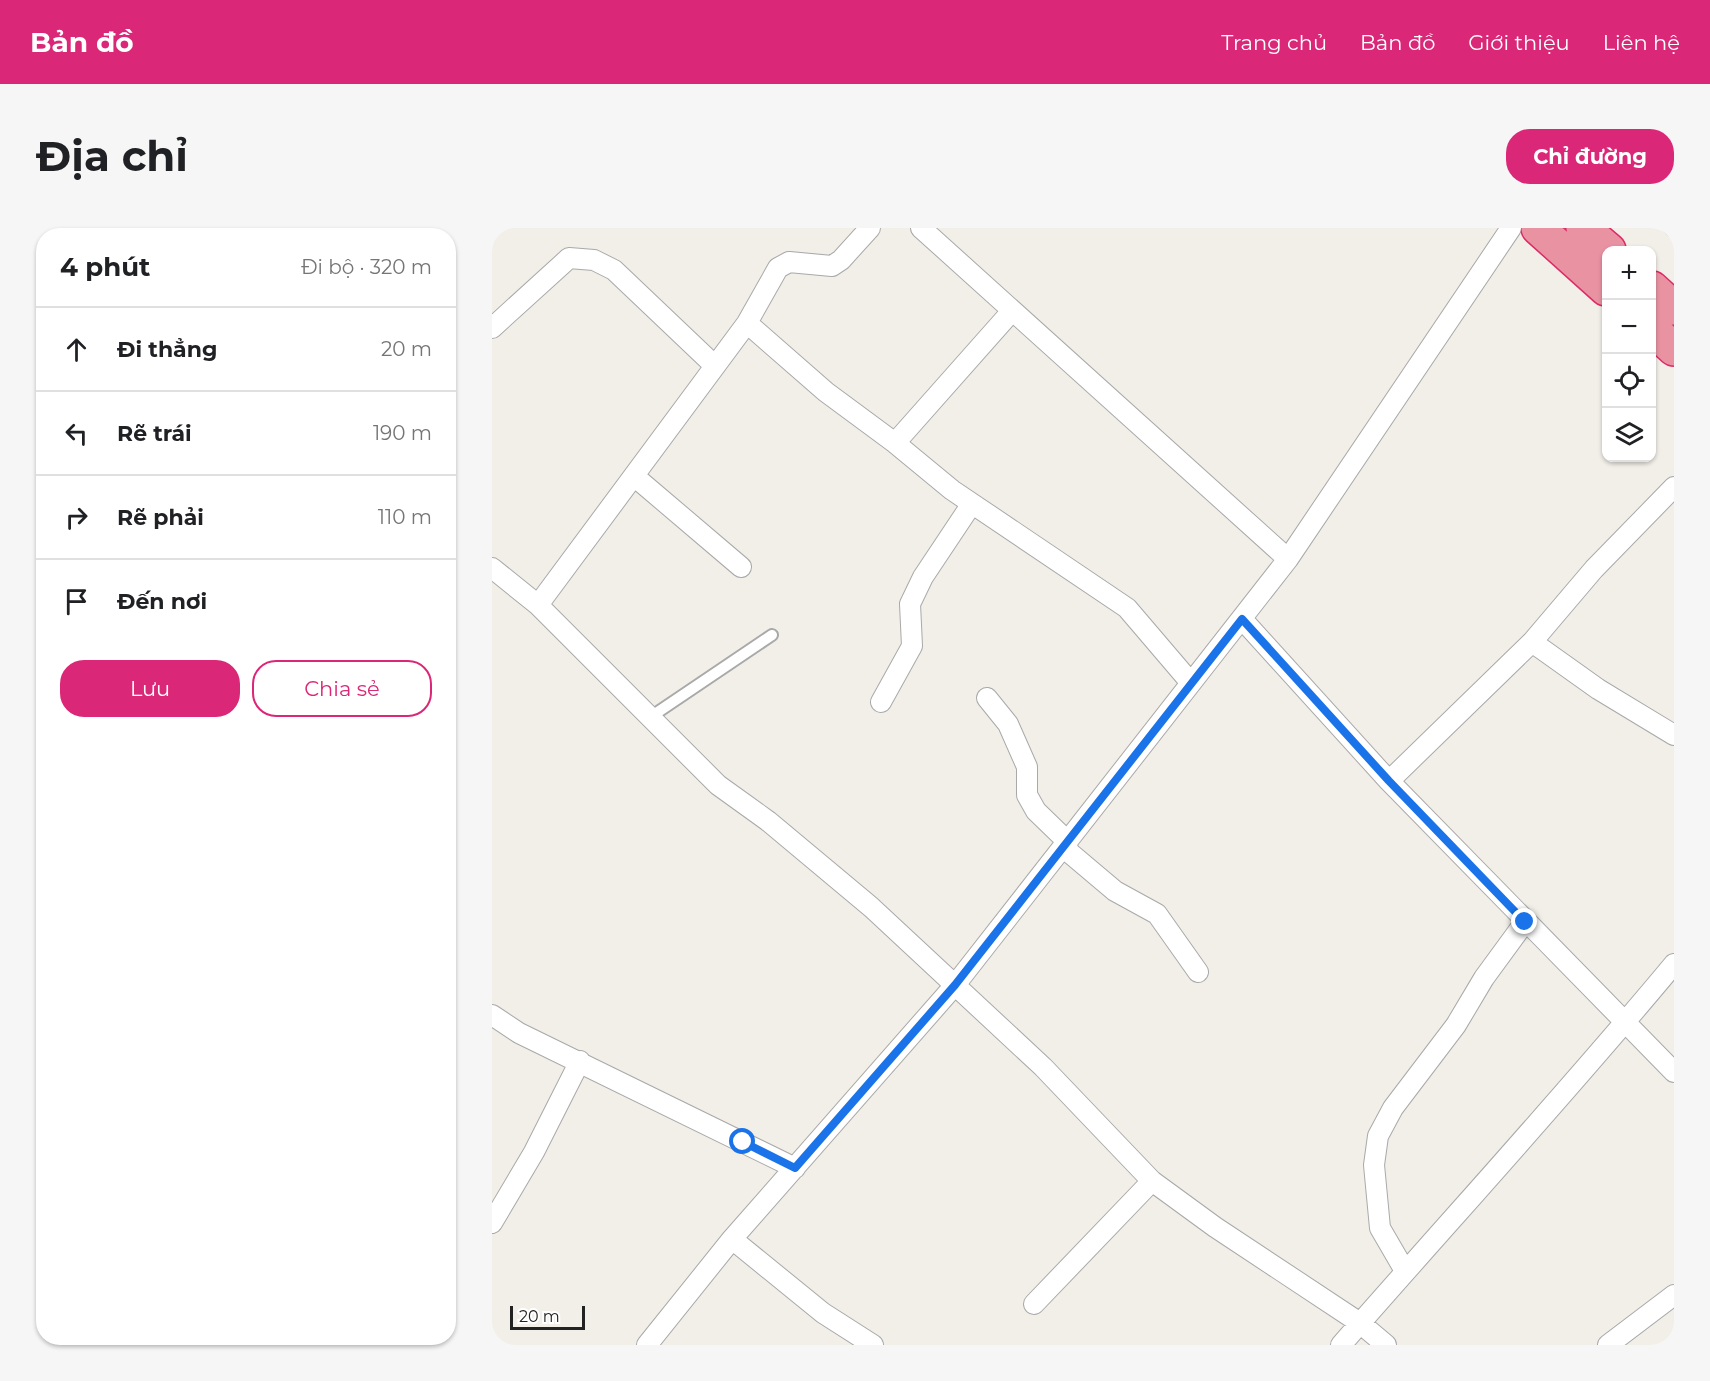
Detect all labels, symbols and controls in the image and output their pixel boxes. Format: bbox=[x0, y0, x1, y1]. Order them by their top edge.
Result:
text: Bản đồ bbox=[30, 25, 134, 59]
text: Trang chủ bbox=[1221, 30, 1327, 55]
text: Bản đồ bbox=[1360, 30, 1435, 55]
text: Giới thiệu bbox=[1468, 30, 1570, 55]
text: Liên hệ bbox=[1603, 30, 1680, 55]
button: Chỉ đường bbox=[1506, 129, 1674, 184]
text: Địa chỉ bbox=[36, 130, 188, 182]
map controls bbox=[1602, 246, 1656, 462]
button: + bbox=[1602, 246, 1656, 300]
text: 4 phút bbox=[60, 251, 150, 283]
text: Đi bộ · 320 m bbox=[301, 255, 432, 279]
button: − bbox=[1602, 300, 1656, 354]
icon: ahead bbox=[60, 333, 93, 366]
text: Đi thẳng bbox=[117, 336, 217, 363]
text: 20 m bbox=[381, 337, 432, 361]
button: locate bbox=[1602, 354, 1656, 408]
button: layers bbox=[1602, 408, 1656, 462]
icon: left bbox=[60, 417, 93, 450]
text: Rẽ trái bbox=[117, 420, 192, 447]
text: 190 m bbox=[373, 421, 432, 445]
icon: right bbox=[60, 501, 93, 534]
text: Rẽ phải bbox=[117, 504, 204, 531]
text: 110 m bbox=[378, 505, 432, 529]
icon: arrive bbox=[60, 585, 93, 618]
text: Đến nơi bbox=[117, 588, 207, 615]
button: Lưu bbox=[60, 660, 240, 717]
button: Chia sẻ bbox=[252, 660, 432, 717]
route end bbox=[1511, 908, 1537, 934]
route start bbox=[729, 1128, 755, 1154]
scale bar bbox=[510, 1303, 585, 1330]
text: 20 m bbox=[519, 1307, 560, 1326]

